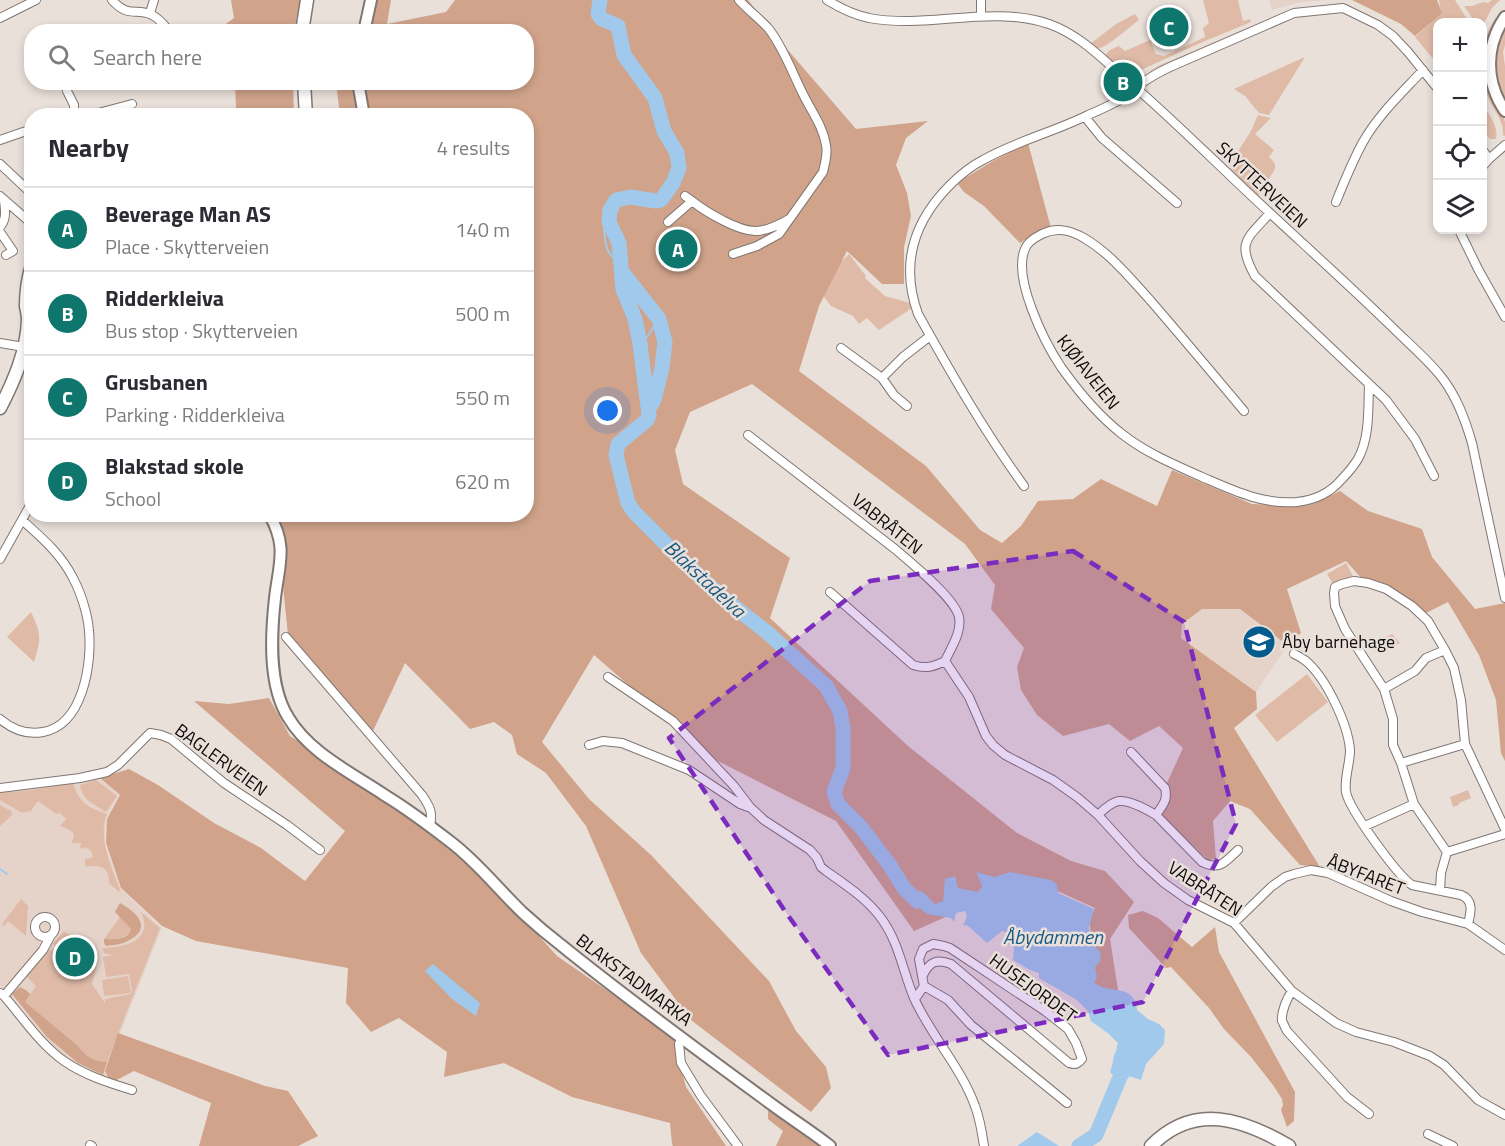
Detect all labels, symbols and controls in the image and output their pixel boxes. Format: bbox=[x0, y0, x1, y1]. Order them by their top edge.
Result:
pin: C bbox=[1150, 4, 1188, 50]
map controls bbox=[1433, 18, 1487, 234]
button: + bbox=[1433, 18, 1487, 72]
search box bbox=[24, 24, 534, 90]
text: Search here bbox=[93, 40, 202, 74]
icon: search bbox=[45, 41, 78, 74]
pin: B bbox=[1104, 60, 1142, 104]
button: − bbox=[1433, 72, 1487, 126]
button: locate bbox=[1433, 126, 1487, 180]
text: Nearby bbox=[48, 128, 129, 167]
text: 4 results bbox=[437, 132, 510, 163]
street label: SKYTTERVEIEN bbox=[1211, 135, 1314, 234]
button: layers bbox=[1433, 180, 1487, 234]
text: Beverage Man AS bbox=[105, 197, 271, 231]
text: A bbox=[61, 214, 74, 245]
text: 140 m bbox=[455, 214, 510, 245]
pin: A bbox=[658, 226, 698, 272]
text: Place · Skytterveien bbox=[105, 231, 269, 262]
text: Ridderkleiva bbox=[105, 281, 224, 315]
text: B bbox=[61, 298, 74, 329]
text: 500 m bbox=[455, 298, 510, 329]
text: Bus stop · Skytterveien bbox=[105, 315, 298, 346]
street label: KJØIAVEIEN bbox=[1050, 328, 1126, 415]
text: Grusbanen bbox=[105, 365, 208, 399]
text: C bbox=[62, 382, 73, 413]
text: 550 m bbox=[455, 382, 510, 413]
your location bbox=[593, 396, 622, 425]
text: Parking · Ridderkleiva bbox=[105, 399, 285, 430]
text: Blakstad skole bbox=[105, 449, 244, 483]
text: D bbox=[61, 466, 74, 497]
text: 620 m bbox=[455, 466, 510, 497]
text: School bbox=[105, 483, 161, 514]
street label: VABRÅTEN bbox=[846, 487, 929, 561]
water label: Blakstadelva bbox=[657, 533, 754, 625]
school or university icon: Åby barnehage bbox=[1241, 624, 1277, 660]
place label: Åby barnehage bbox=[1282, 628, 1395, 655]
street label: BAGLERVEIEN bbox=[169, 717, 273, 803]
street label: ÅBYFARET bbox=[1323, 847, 1409, 902]
street label: VABRÅTEN bbox=[1163, 854, 1248, 923]
water label: Åbydammen bbox=[1003, 921, 1104, 952]
street label: BLAKSTADMARKA bbox=[571, 927, 698, 1032]
pin: D bbox=[56, 934, 94, 980]
street label: HUSEJORDET bbox=[984, 947, 1083, 1029]

